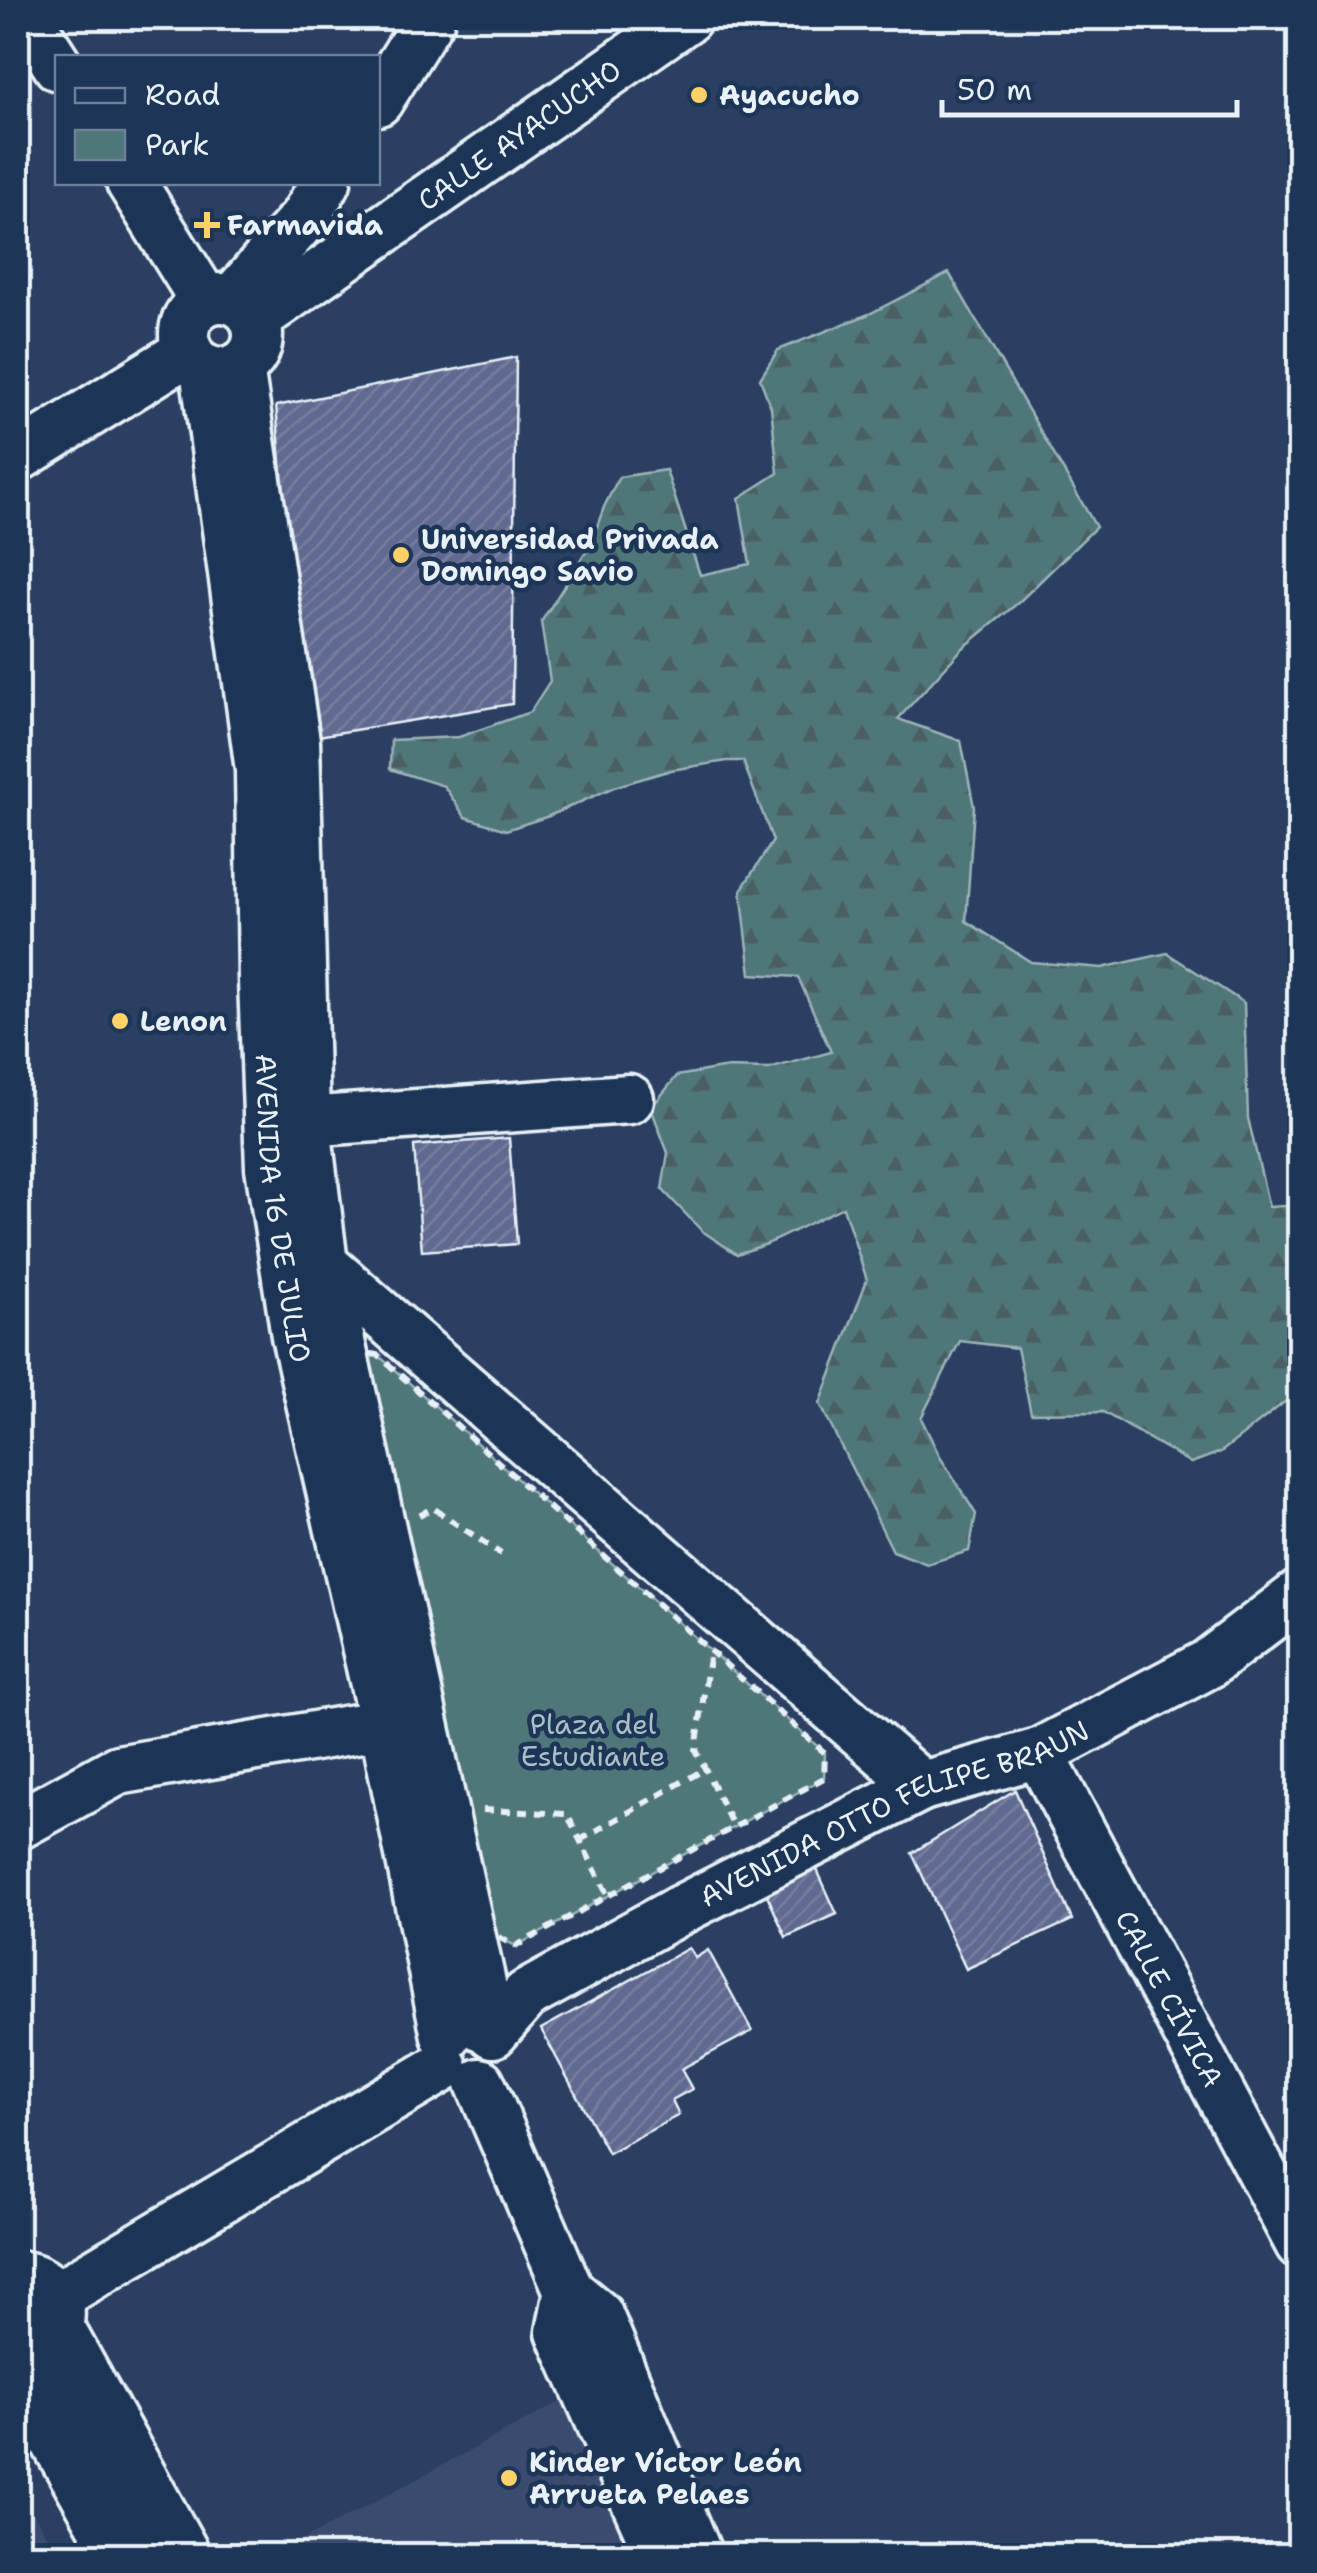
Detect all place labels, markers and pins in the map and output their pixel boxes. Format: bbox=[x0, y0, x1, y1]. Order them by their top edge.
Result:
place label: Ayacucho bbox=[719, 76, 860, 114]
marker: Ayacucho bbox=[688, 84, 710, 106]
place label: Farmavida bbox=[227, 206, 383, 244]
marker: Farmavida bbox=[196, 214, 218, 236]
place label: Universidad Privada Domingo Savio bbox=[421, 520, 719, 590]
marker: Universidad Privada Domingo Savio bbox=[390, 544, 412, 566]
place label: Lenon bbox=[140, 1002, 227, 1040]
marker: Lenon bbox=[109, 1010, 131, 1032]
place label: Kinder Víctor León Arrueta Pelaes bbox=[529, 2443, 802, 2513]
marker: Kinder Víctor León Arrueta Pelaes bbox=[498, 2467, 520, 2489]

